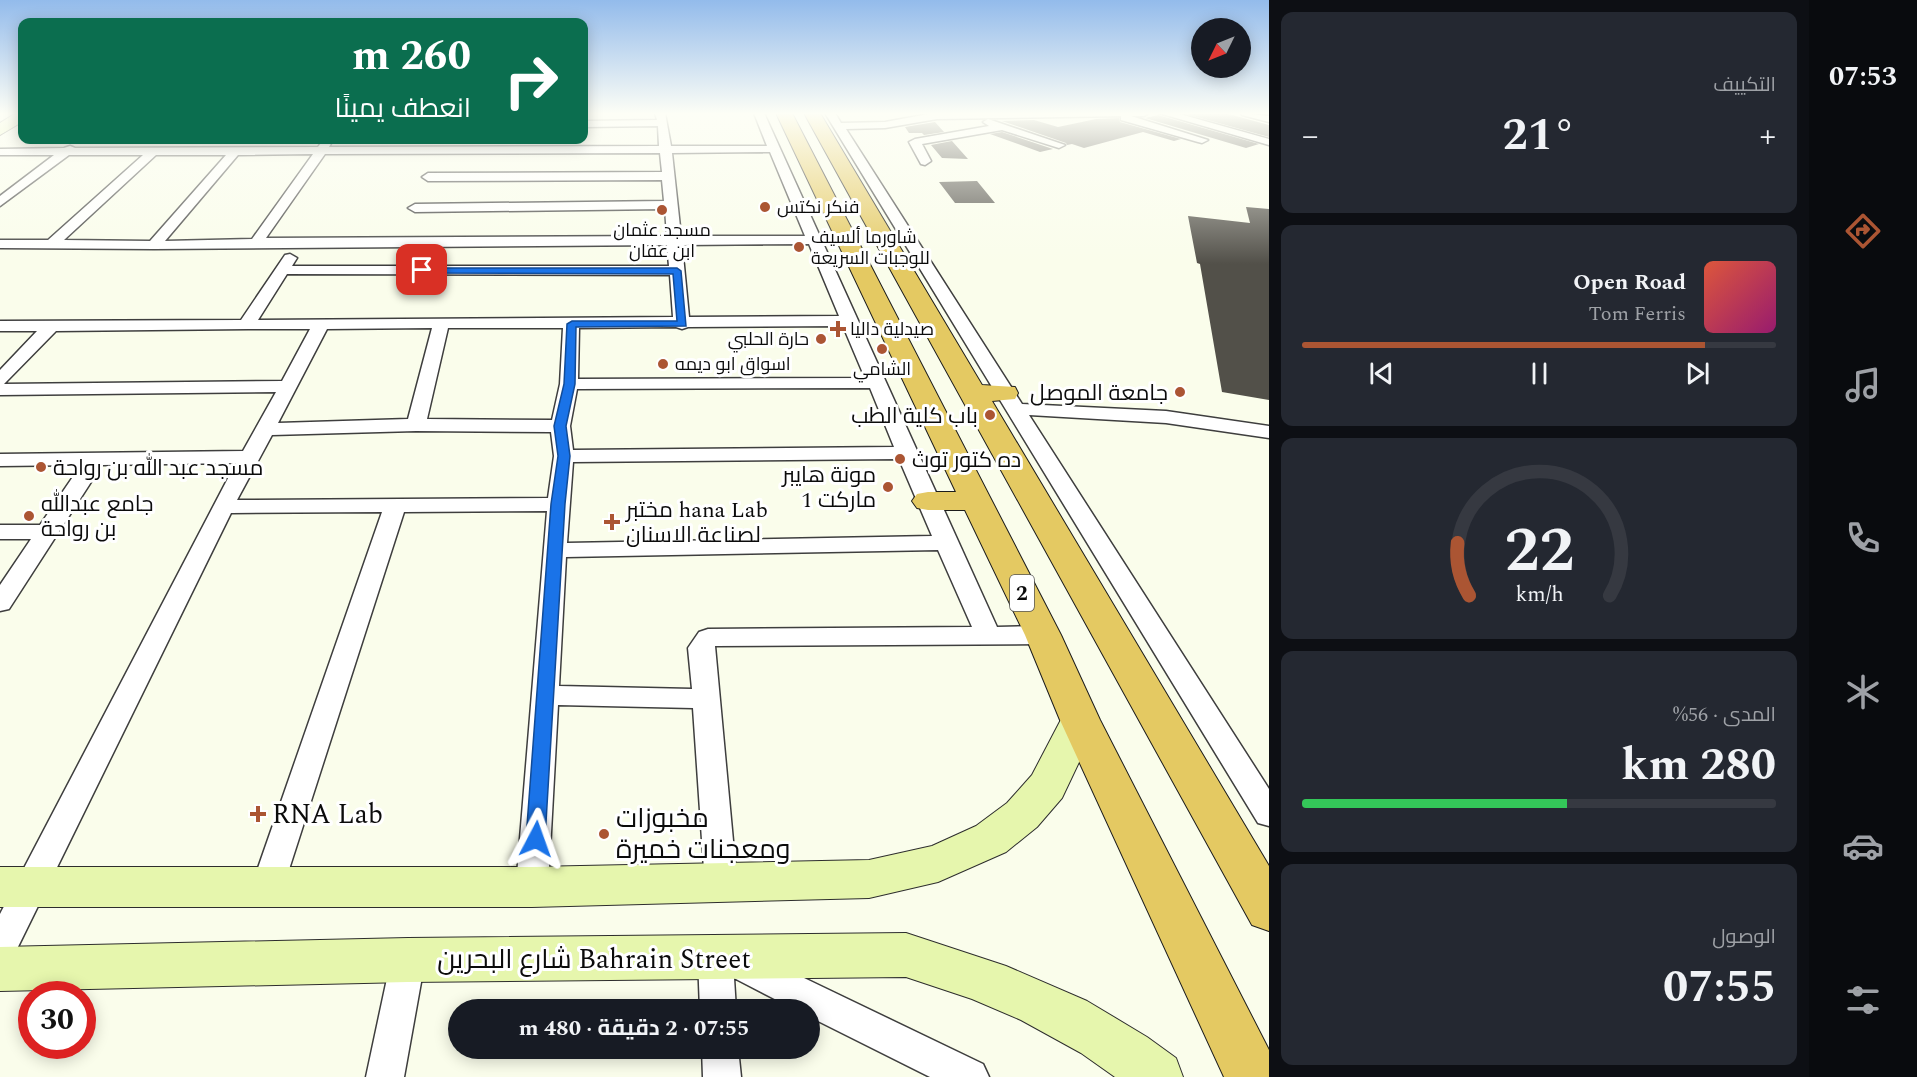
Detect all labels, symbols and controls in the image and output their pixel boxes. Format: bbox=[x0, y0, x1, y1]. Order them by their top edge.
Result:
north arrow bbox=[1191, 18, 1251, 78]
map controls bbox=[1191, 18, 1251, 78]
text: 260 m bbox=[352, 25, 471, 88]
icon: right bbox=[492, 42, 570, 120]
text: 07:53 bbox=[1829, 56, 1897, 98]
text: التكييف bbox=[1713, 70, 1776, 100]
text: انعطف يمينًا bbox=[335, 88, 471, 130]
text: 21° bbox=[1503, 101, 1576, 170]
text: − bbox=[1302, 111, 1319, 161]
text: + bbox=[1760, 111, 1776, 161]
place label: فنكر نكتس bbox=[777, 194, 859, 221]
marker: فنكر نكتس bbox=[758, 200, 772, 214]
marker: مسجد عثمان ابن عفان bbox=[655, 203, 669, 217]
icon: directions bbox=[1842, 210, 1884, 252]
place label: مسجد عثمان ابن عفان bbox=[613, 217, 711, 265]
place label: شاورما ألسيف للوجبات السريعة bbox=[811, 224, 930, 272]
marker: شاورما ألسيف للوجبات السريعة bbox=[792, 240, 806, 254]
pin bbox=[396, 244, 447, 295]
icon: arrive bbox=[405, 253, 438, 286]
text: Open Road bbox=[1573, 266, 1686, 299]
text: Tom Ferris bbox=[1588, 299, 1686, 329]
place label: صيدلية داليا bbox=[850, 316, 934, 343]
marker: صيدلية داليا bbox=[831, 322, 845, 336]
place label: حارة الحلبي bbox=[728, 326, 809, 353]
marker: حارة الحلبي bbox=[814, 332, 828, 346]
marker: الشامي bbox=[875, 342, 889, 356]
place label: اسواق ابو ديمه bbox=[675, 351, 791, 378]
place label: الشامي bbox=[853, 356, 911, 383]
marker: اسواق ابو ديمه bbox=[656, 357, 670, 371]
icon: previous bbox=[1365, 357, 1398, 390]
icon: pause bbox=[1523, 357, 1556, 390]
icon: next bbox=[1681, 357, 1714, 390]
icon: music bbox=[1842, 364, 1884, 406]
place label: جامعة الموصل bbox=[1030, 377, 1168, 410]
marker: جامعة الموصل bbox=[1173, 385, 1187, 399]
place label: باب كلية الطب bbox=[851, 400, 978, 433]
marker: باب كلية الطب bbox=[983, 408, 997, 422]
place label: ده كتور توث bbox=[912, 444, 1021, 477]
place label: مسجد عبد الله بن رواحة bbox=[53, 452, 263, 485]
marker: ده كتور توث bbox=[893, 452, 907, 466]
place label: مونة هايبر ماركت 1 bbox=[780, 459, 876, 517]
marker: مسجد عبد الله بن رواحة bbox=[34, 460, 48, 474]
marker: مونة هايبر ماركت 1 bbox=[881, 480, 895, 494]
place label: جامع عبدالله بن رواحة bbox=[41, 488, 154, 546]
place label: مختبر hana Lab لصناعة الاسنان bbox=[624, 494, 768, 552]
text: 22 bbox=[1504, 504, 1574, 599]
marker: جامع عبدالله بن رواحة bbox=[22, 509, 36, 523]
marker: مختبر hana Lab لصناعة الاسنان bbox=[603, 513, 621, 531]
icon: phone bbox=[1842, 517, 1884, 559]
road number: 2 bbox=[1010, 575, 1034, 611]
text: km/h bbox=[1515, 578, 1563, 611]
icon: climate bbox=[1842, 671, 1884, 713]
text: المدى · 56% bbox=[1673, 700, 1776, 730]
text: 280 km bbox=[1621, 731, 1776, 800]
place label: RNA Lab bbox=[272, 794, 383, 836]
place label: مخبوزات ومعجنات خميرة bbox=[616, 798, 791, 871]
marker: RNA Lab bbox=[249, 805, 267, 823]
position arrow bbox=[504, 807, 568, 871]
icon: car bbox=[1842, 825, 1884, 867]
marker: مخبوزات ومعجنات خميرة bbox=[597, 827, 611, 841]
text: الوصول bbox=[1712, 922, 1776, 952]
street label: شارع البحرين Bahrain Street bbox=[437, 939, 751, 981]
text: 07:55 bbox=[1663, 953, 1776, 1022]
icon: filters bbox=[1842, 979, 1884, 1021]
speed limit sign: 30 bbox=[18, 981, 96, 1059]
text: 07:55 · 2 دقيقة · 480 m bbox=[519, 1012, 749, 1045]

